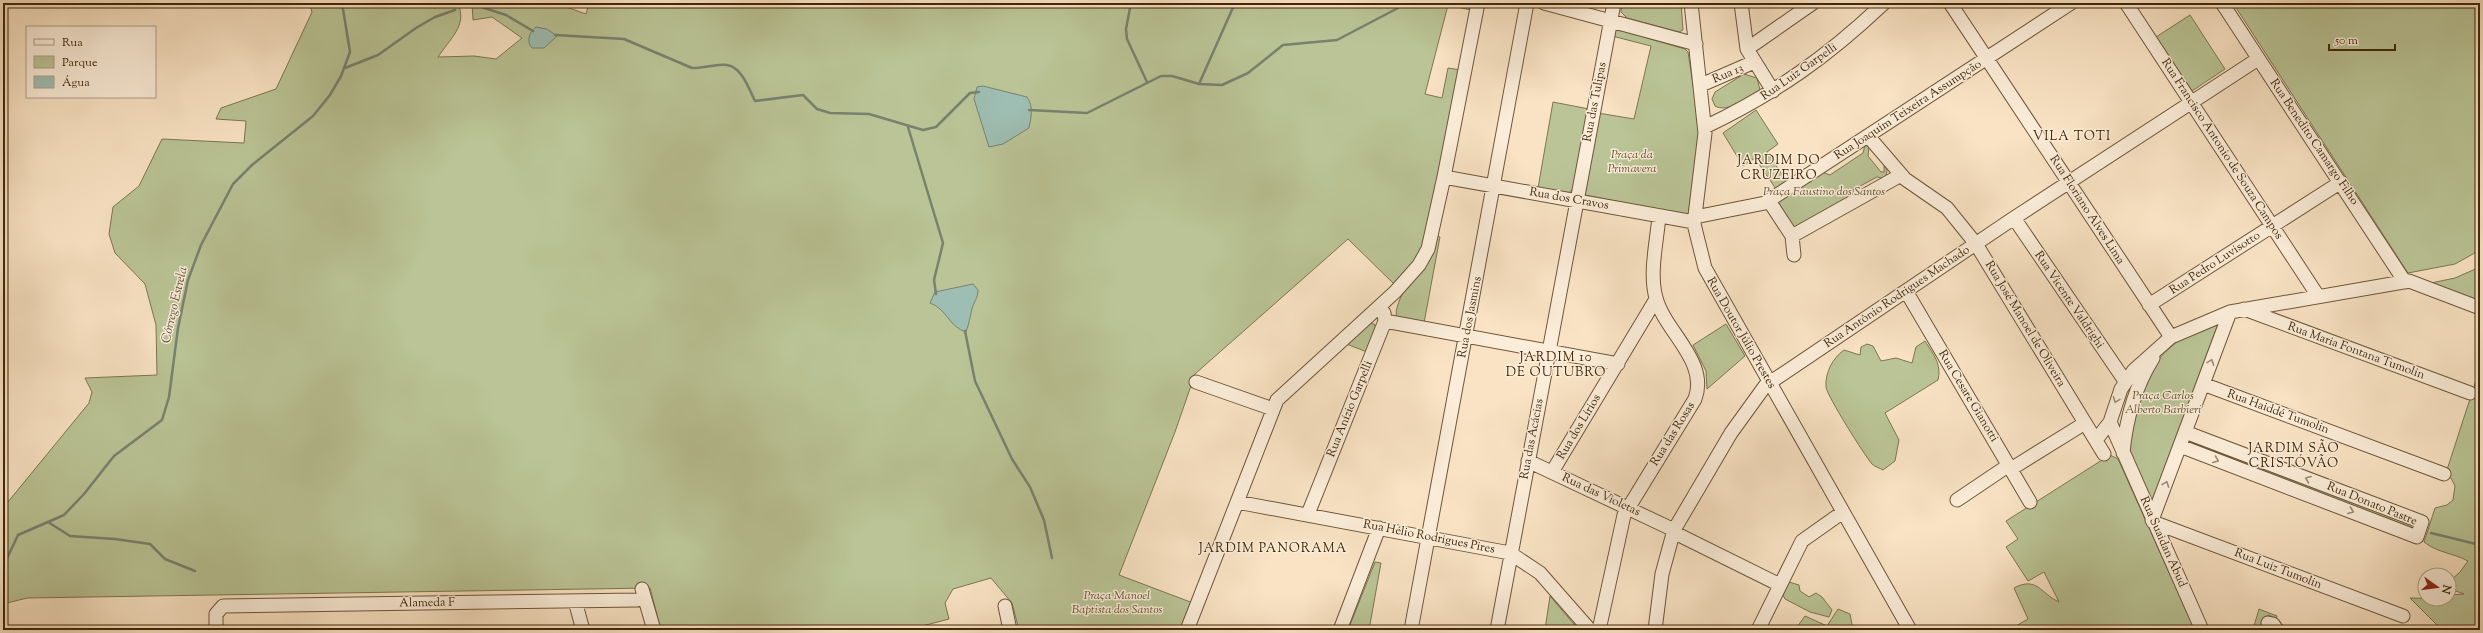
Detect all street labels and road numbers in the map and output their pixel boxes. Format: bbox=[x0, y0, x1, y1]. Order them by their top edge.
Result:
street label: Rua Luiz Garpelli bbox=[1757, 39, 1841, 105]
street label: Rua Joaquim Teixeira Assumpção bbox=[1831, 55, 1986, 164]
street label: Rua Francisco Antonio de Souza Campos bbox=[2157, 55, 2288, 243]
street label: Rua 13 bbox=[1710, 59, 1746, 89]
street label: Rua das Tulipas bbox=[1578, 60, 1612, 143]
street label: Rua Benedito Camargo Filho bbox=[2265, 75, 2363, 209]
street label: Rua Floriano Alves Lima bbox=[2045, 152, 2129, 269]
street label: Rua dos Cravos bbox=[1528, 183, 1610, 215]
street label: Rua Pedro Luvisotto bbox=[2166, 227, 2264, 299]
street label: Rua Antônio Rodrigues Machado bbox=[1820, 241, 1974, 353]
street label: Rua Vicente Valdrighi bbox=[2030, 248, 2109, 353]
street label: Rua José Manoel de Oliveira bbox=[1980, 257, 2070, 391]
street label: Rua dos Jasmins bbox=[1453, 274, 1487, 359]
street label: Rua Doutor Júlio Prestes bbox=[1702, 274, 1780, 392]
street label: Rua Maria Fontana Tumolin bbox=[2285, 318, 2427, 384]
street label: Rua Cesare Gianotti bbox=[1933, 346, 2003, 446]
street label: Rua Anízio Garpelli bbox=[1322, 358, 1378, 460]
street label: Rua Haiddé Tumolin bbox=[2224, 385, 2332, 439]
street label: Rua dos Lírios bbox=[1552, 391, 1606, 463]
street label: Rua das Acácias bbox=[1515, 397, 1549, 481]
street label: Rua das Rosas bbox=[1646, 398, 1700, 470]
street label: Rua das Violetas bbox=[1559, 469, 1643, 521]
street label: Rua Donato Pastre bbox=[2324, 478, 2420, 530]
street label: Rua Suaidan Abud bbox=[2135, 494, 2191, 591]
street label: Rua Hélio Rodrigues Pires bbox=[1362, 515, 1497, 559]
street label: Rua Luiz Tumolin bbox=[2232, 544, 2324, 594]
street label: Alameda F bbox=[399, 594, 455, 612]

